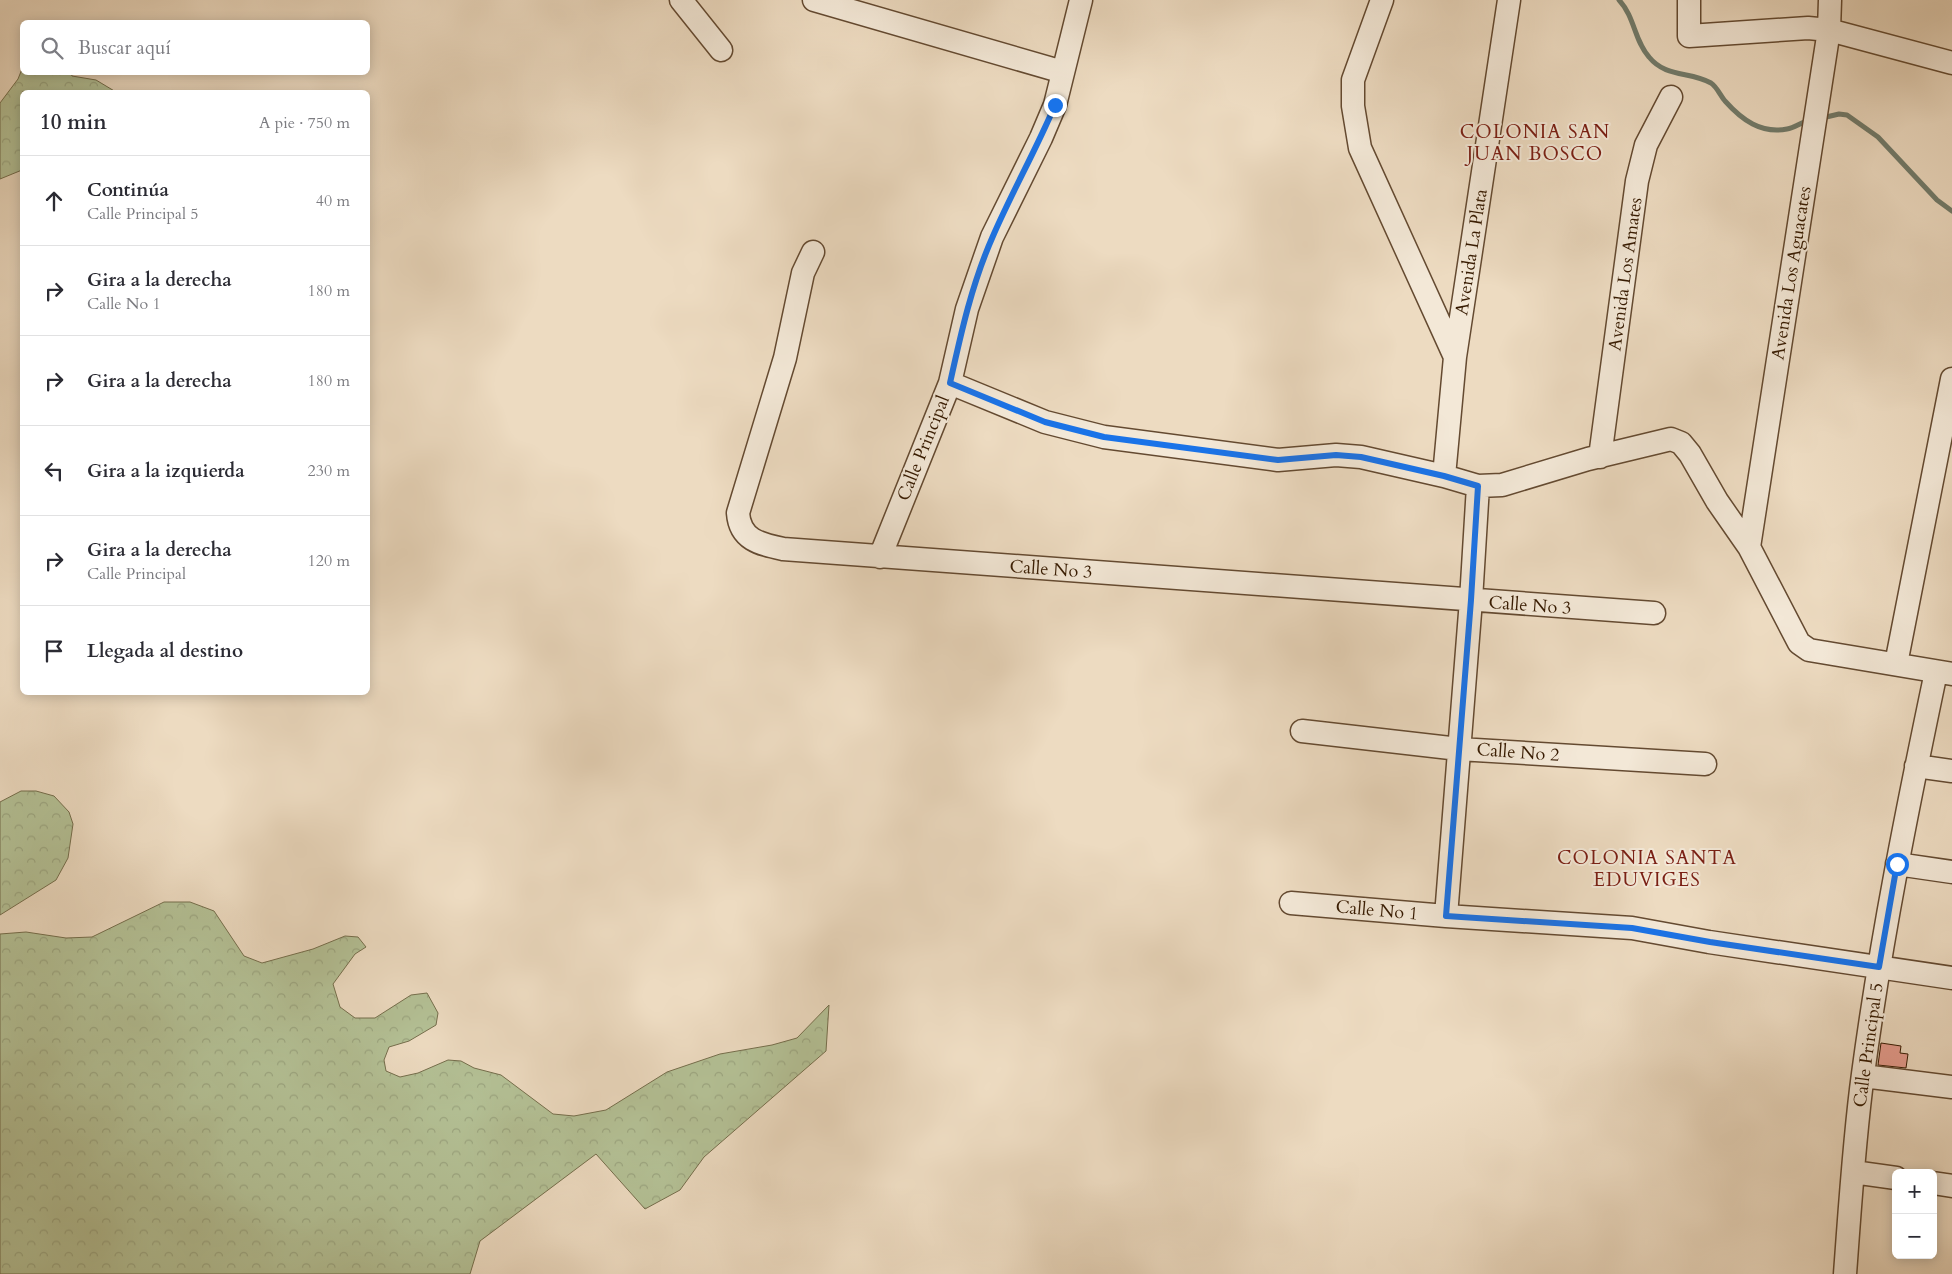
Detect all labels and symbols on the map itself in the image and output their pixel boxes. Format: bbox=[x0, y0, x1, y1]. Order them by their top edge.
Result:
route end bbox=[1044, 94, 1067, 117]
district label: COLONIA SAN JUAN BOSCO bbox=[1460, 119, 1610, 167]
street label: Avenida Los Aguacates bbox=[1765, 184, 1818, 362]
street label: Avenida La Plata bbox=[1449, 187, 1494, 317]
street label: Avenida Los Amates bbox=[1602, 196, 1649, 352]
street label: Calle Principal bbox=[891, 391, 956, 505]
street label: Calle No 3 bbox=[1009, 554, 1093, 585]
street label: Calle No 3 bbox=[1488, 590, 1572, 621]
street label: Calle No 2 bbox=[1476, 737, 1560, 768]
district label: COLONIA SANTA EDUVIGES bbox=[1557, 845, 1737, 893]
route start bbox=[1886, 853, 1909, 876]
street label: Calle No 1 bbox=[1335, 894, 1419, 927]
street label: Calle Principal 5 bbox=[1847, 981, 1890, 1109]

